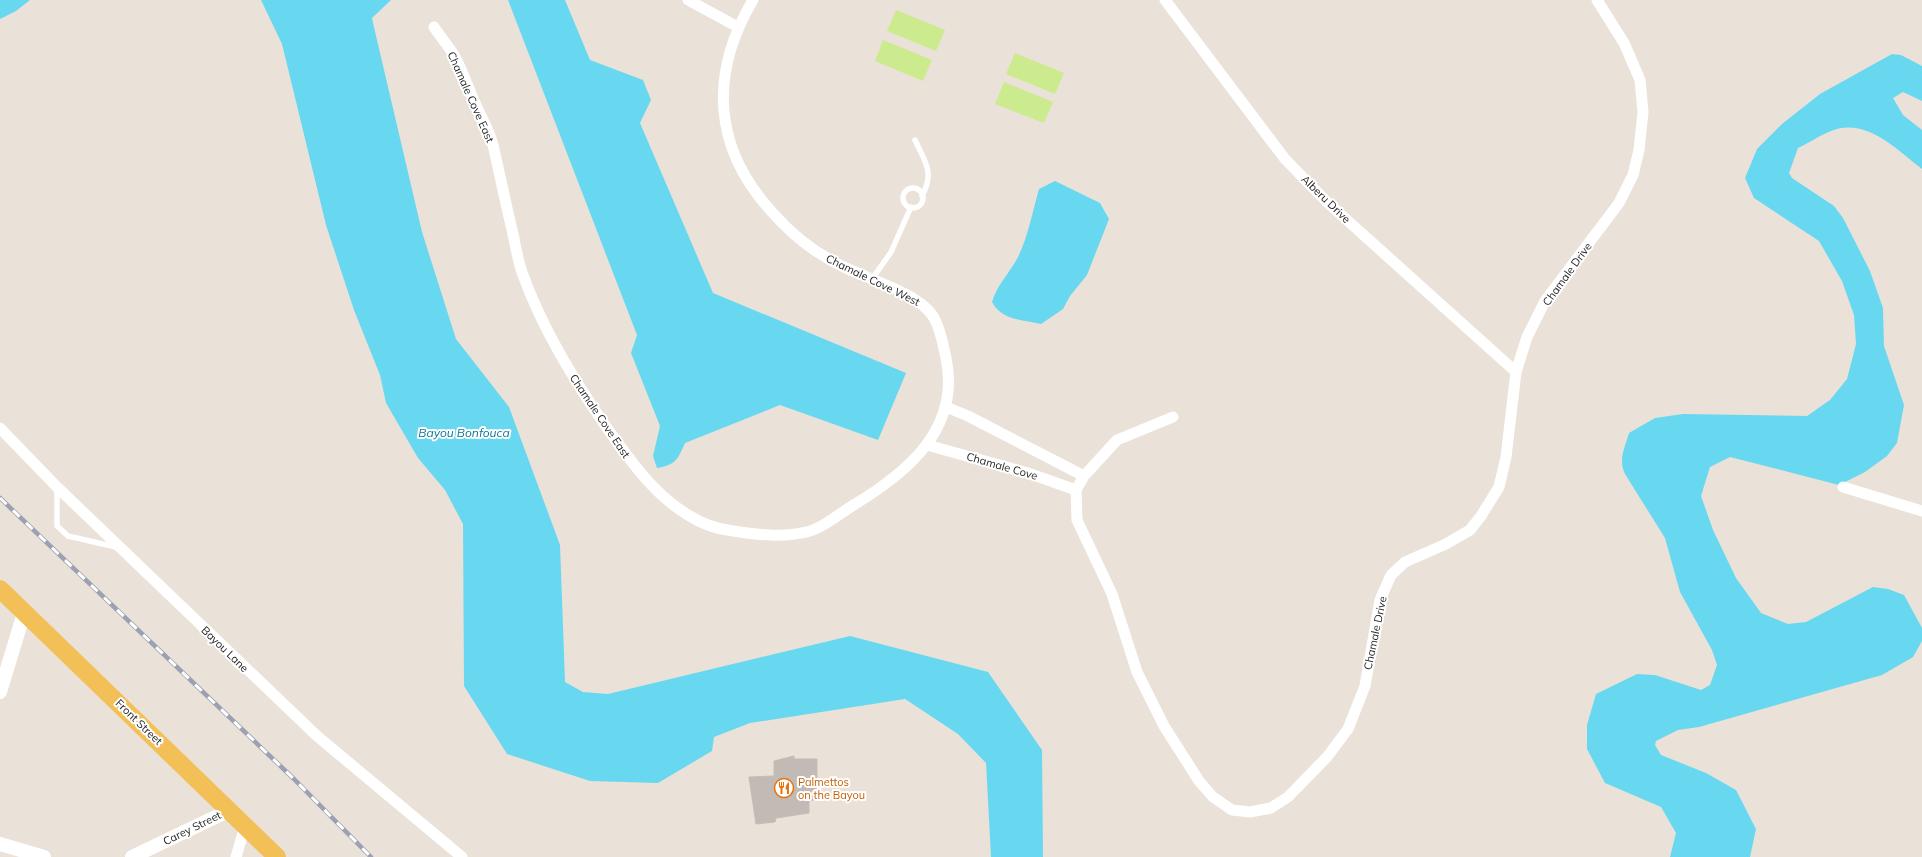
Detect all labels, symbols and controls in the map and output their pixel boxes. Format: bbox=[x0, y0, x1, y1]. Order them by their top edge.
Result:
street label: Chamale Cove East bbox=[445, 49, 497, 145]
street label: Alberu Drive bbox=[1298, 172, 1354, 226]
street label: Chamale Drive bbox=[1539, 240, 1595, 308]
street label: Chamale Cove West bbox=[824, 251, 923, 309]
street label: Chamale Cove East bbox=[567, 371, 633, 461]
water label: Bayou Bonfouca bbox=[418, 425, 510, 440]
street label: Chamale Cove bbox=[965, 449, 1039, 483]
street label: Chamale Drive bbox=[1360, 595, 1390, 671]
street label: Bayou Lane bbox=[198, 623, 252, 675]
street label: Front Street bbox=[113, 696, 165, 748]
place label: Palmettos on the Bayou bbox=[798, 775, 865, 802]
restaurant icon: Palmettos on the Bayou bbox=[773, 777, 795, 799]
street label: Carey Street bbox=[161, 808, 223, 848]

